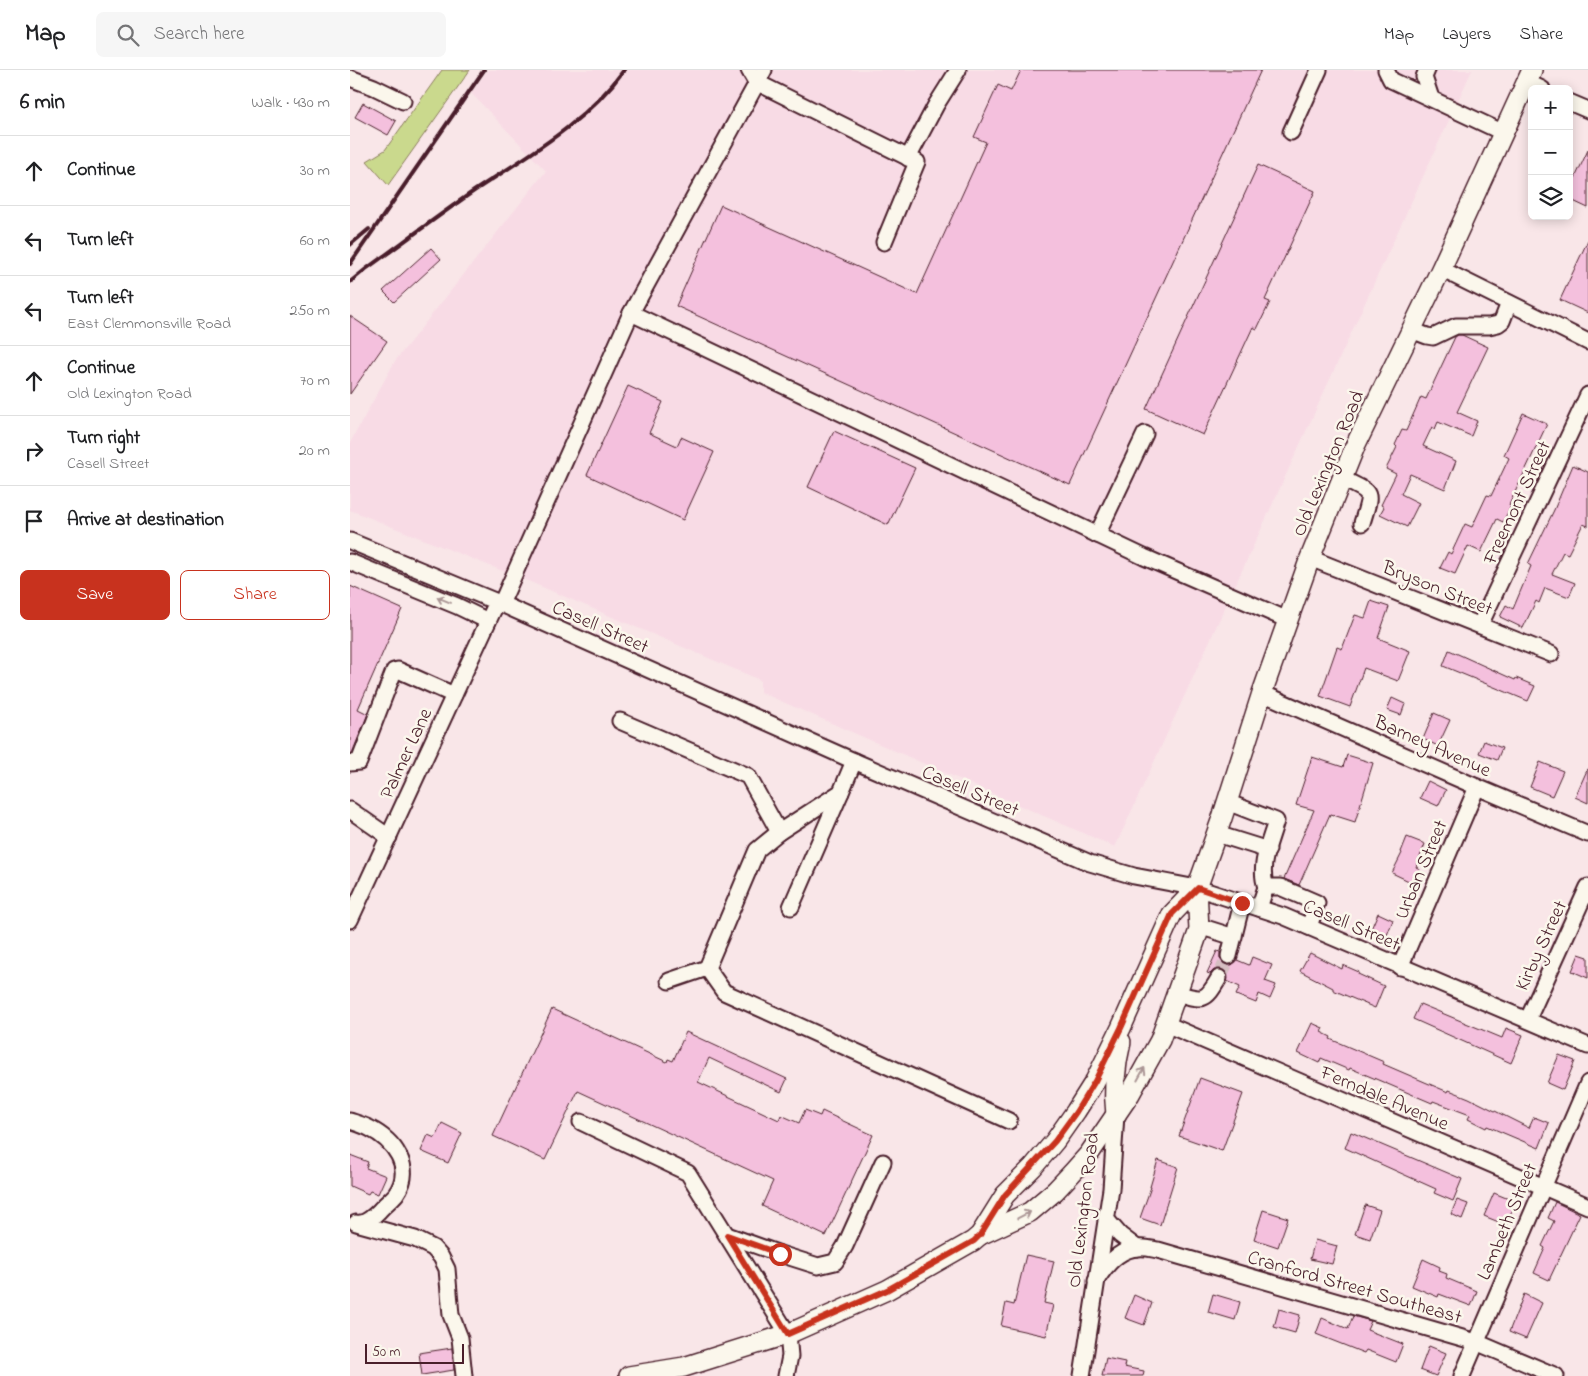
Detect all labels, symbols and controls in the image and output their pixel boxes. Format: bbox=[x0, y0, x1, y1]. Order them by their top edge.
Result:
search box bbox=[96, 12, 446, 57]
text: Map bbox=[25, 17, 66, 52]
icon: search bbox=[114, 21, 142, 49]
text: Search here bbox=[154, 21, 245, 48]
text: Map bbox=[1384, 22, 1414, 48]
text: Layers bbox=[1442, 22, 1492, 48]
text: Share bbox=[1520, 22, 1563, 48]
map controls bbox=[1528, 85, 1573, 220]
button: + bbox=[1528, 85, 1573, 130]
text: 6 min bbox=[20, 88, 65, 118]
text: Walk · 430 m bbox=[251, 91, 330, 115]
button: − bbox=[1528, 130, 1573, 175]
icon: ahead bbox=[20, 157, 48, 185]
text: Continue bbox=[67, 157, 135, 184]
text: 30 m bbox=[300, 159, 330, 183]
button: layers bbox=[1528, 175, 1573, 220]
icon: left bbox=[20, 227, 48, 255]
text: Turn left bbox=[67, 227, 134, 254]
text: 60 m bbox=[300, 229, 330, 253]
text: Turn left bbox=[67, 285, 134, 312]
icon: left bbox=[20, 297, 48, 325]
text: 250 m bbox=[290, 299, 330, 323]
text: East Clemmonsville Road bbox=[67, 312, 231, 336]
text: Continue bbox=[67, 355, 135, 382]
icon: ahead bbox=[20, 367, 48, 395]
text: 70 m bbox=[300, 369, 330, 393]
text: Old Lexington Road bbox=[67, 382, 192, 406]
street label: Old Lexington Road bbox=[1285, 387, 1374, 542]
text: Turn right bbox=[67, 425, 140, 452]
street label: Freemont Street bbox=[1477, 436, 1560, 571]
icon: right bbox=[20, 437, 48, 465]
text: 20 m bbox=[299, 439, 330, 463]
text: Casell Street bbox=[67, 452, 149, 476]
icon: arrive bbox=[20, 507, 48, 535]
text: Arrive at destination bbox=[67, 507, 224, 534]
street label: Bryson Street bbox=[1377, 554, 1497, 625]
button: Save bbox=[20, 570, 170, 620]
button: Share bbox=[180, 570, 330, 620]
street label: Casell Street bbox=[547, 594, 653, 663]
one-way arrow bbox=[437, 595, 452, 605]
street label: Palmer Lane bbox=[374, 704, 441, 804]
street label: Barney Avenue bbox=[1368, 708, 1495, 786]
street label: Casell Street bbox=[917, 759, 1023, 826]
street label: Urban Street bbox=[1388, 816, 1456, 924]
route end bbox=[1231, 892, 1254, 915]
street label: Casell Street bbox=[1298, 893, 1404, 960]
street label: Kirby Street bbox=[1509, 896, 1576, 996]
street label: Ferndale Avenue bbox=[1314, 1059, 1453, 1139]
one-way arrow bbox=[1137, 1067, 1147, 1082]
street label: Old Lexington Road bbox=[1061, 1131, 1109, 1290]
street label: Lambeth Street bbox=[1471, 1159, 1546, 1285]
one-way arrow bbox=[1016, 1209, 1031, 1219]
route start bbox=[769, 1243, 792, 1266]
street label: Cranford Street Southeast bbox=[1244, 1244, 1465, 1333]
scale bar bbox=[365, 1341, 464, 1364]
text: 50 m bbox=[372, 1342, 400, 1363]

